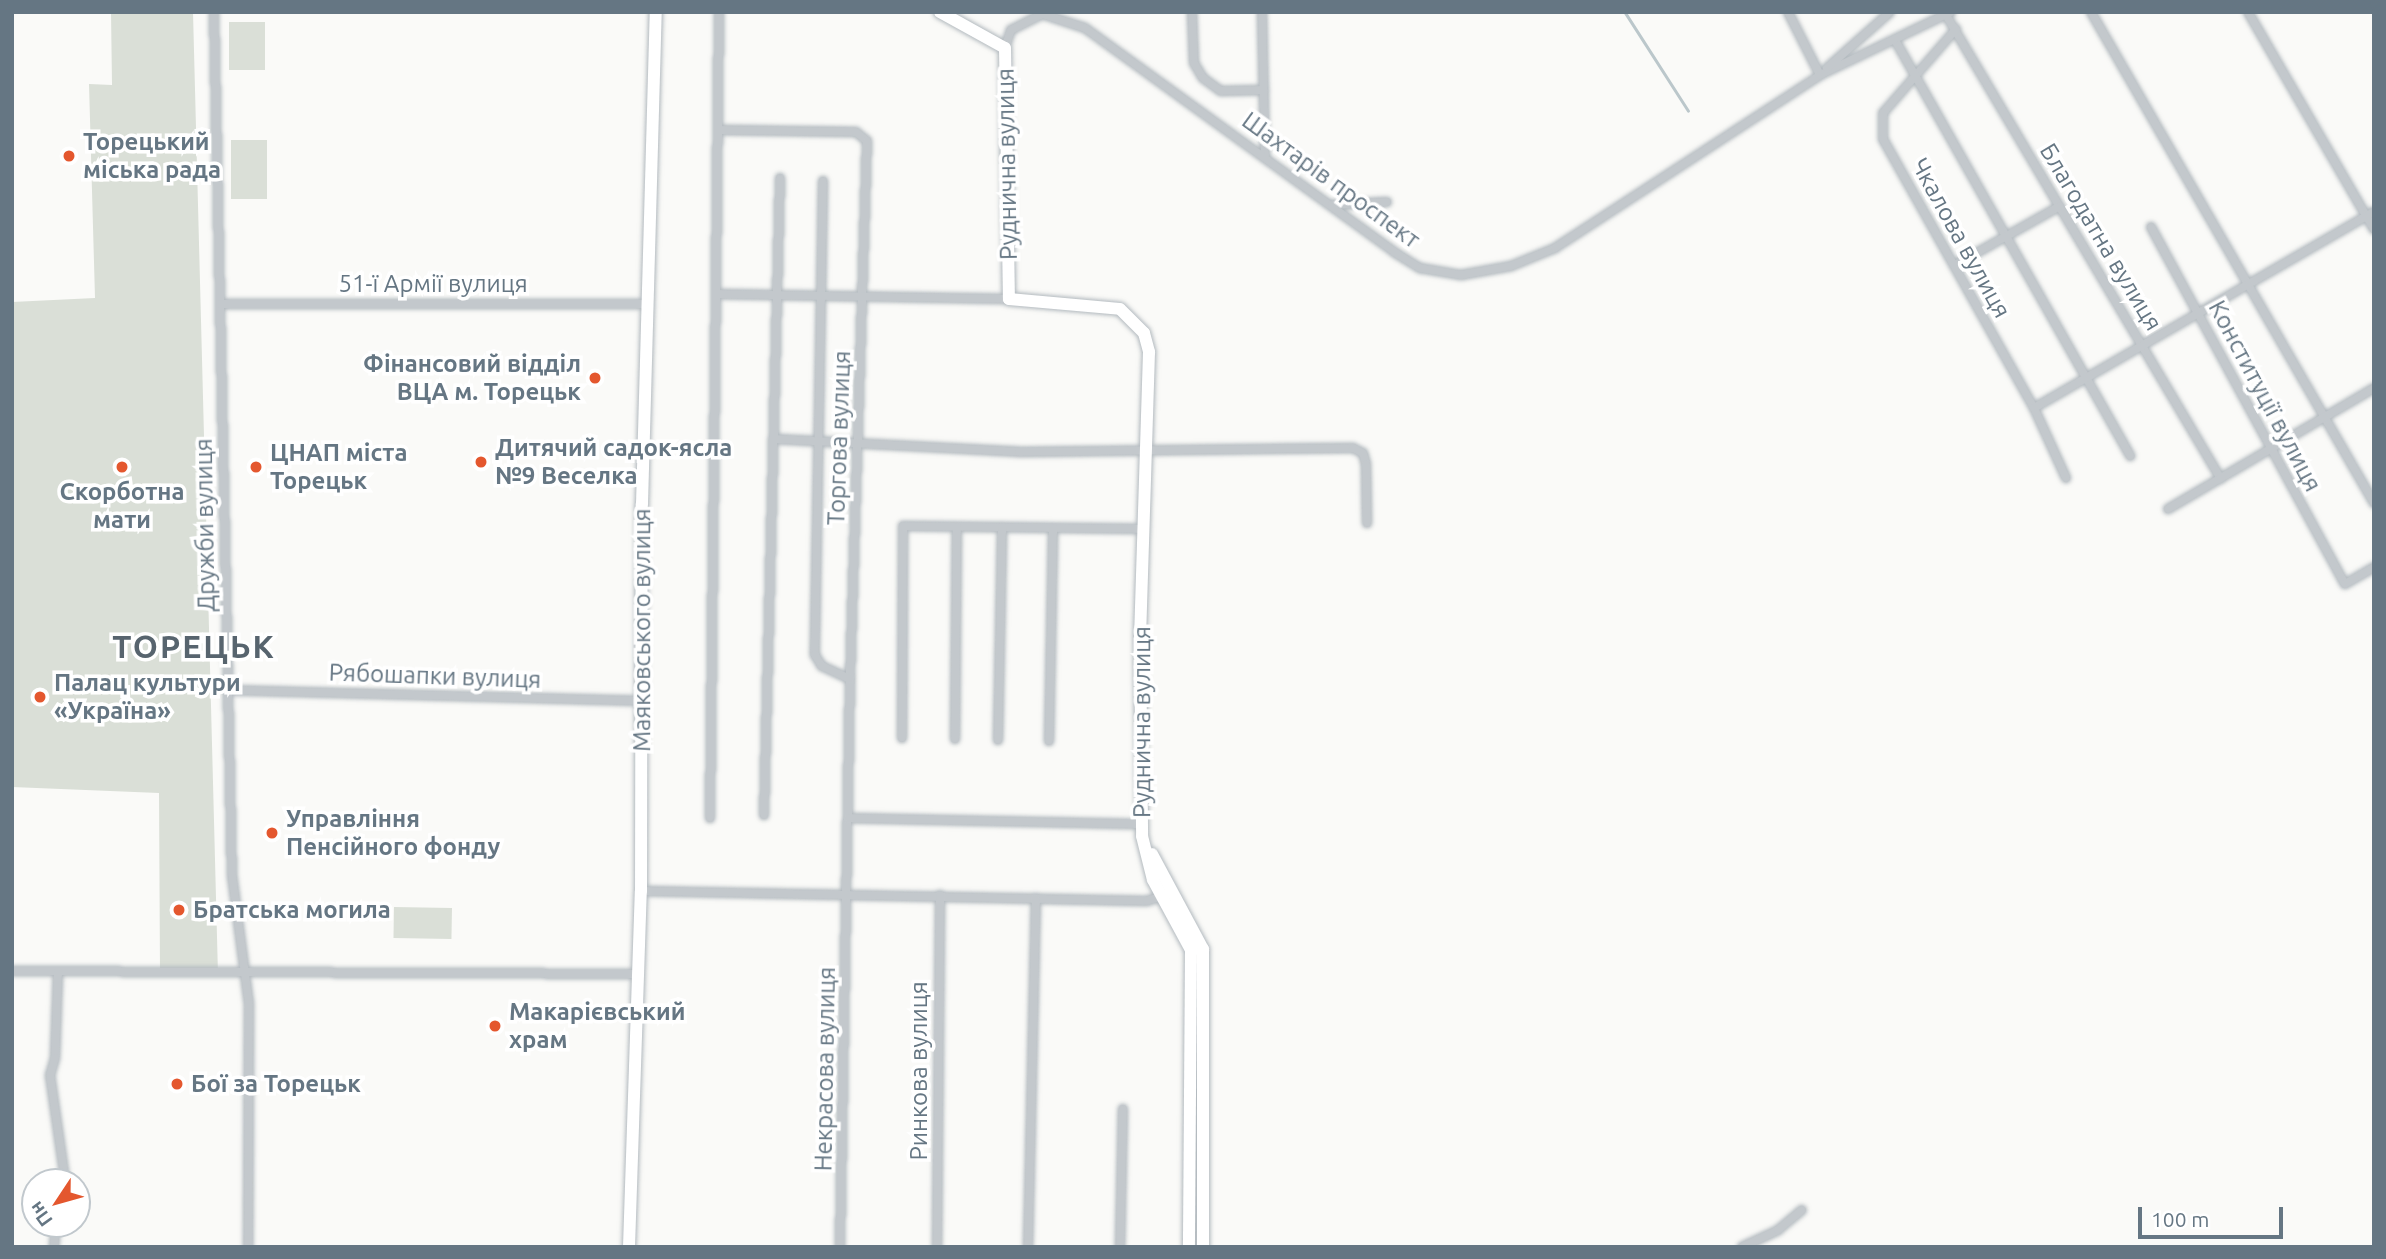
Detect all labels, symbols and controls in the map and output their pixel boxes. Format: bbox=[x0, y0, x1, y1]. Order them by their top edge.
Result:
street label: Руднична вулиця bbox=[991, 68, 1023, 260]
street label: Шахтарів проспект bbox=[1237, 106, 1425, 254]
place label: Торецький міська рада bbox=[83, 128, 221, 184]
street label: Благодатна вулиця bbox=[2034, 138, 2168, 336]
marker: Торецький міська рада bbox=[61, 148, 77, 164]
street label: Чкалова вулиця bbox=[1905, 153, 2017, 323]
street label: 51-ї Армії вулиця bbox=[338, 270, 528, 298]
street label: Конституції вулиця bbox=[2203, 296, 2327, 496]
place label: Фінансовий відділ ВЦА м. Торецьк bbox=[363, 350, 581, 406]
street label: Торгова вулиця bbox=[822, 350, 856, 526]
marker: Фінансовий відділ ВЦА м. Торецьк bbox=[587, 370, 603, 386]
place label: Дитячий садок-ясла №9 Веселка bbox=[495, 434, 732, 490]
street label: Дружби вулиця bbox=[189, 438, 221, 612]
place label: ЦНАП міста Торецьк bbox=[270, 439, 407, 495]
marker: Дитячий садок-ясла №9 Веселка bbox=[473, 454, 489, 470]
marker: Скорботна мати bbox=[114, 459, 130, 475]
marker: ЦНАП міста Торецьк bbox=[248, 459, 264, 475]
place label: Скорботна мати bbox=[59, 478, 185, 534]
street label: Маяковського вулиця bbox=[628, 508, 656, 752]
street label: Руднична вулиця bbox=[1128, 626, 1156, 818]
district label: ТОРЕЦЬК bbox=[113, 627, 275, 665]
street label: Рябошапки вулиця bbox=[328, 658, 542, 694]
place label: Палац культури «Україна» bbox=[54, 669, 241, 725]
marker: Палац культури «Україна» bbox=[32, 689, 48, 705]
place label: Управління Пенсійного фонду bbox=[286, 805, 500, 861]
marker: Управління Пенсійного фонду bbox=[264, 825, 280, 841]
place label: Братська мoгила bbox=[193, 896, 391, 924]
marker: Братська мoгила bbox=[171, 902, 187, 918]
street label: Некрасова вулиця bbox=[809, 967, 841, 1171]
street label: Ринкова вулиця bbox=[905, 981, 933, 1161]
place label: Макарієвський храм bbox=[509, 998, 685, 1054]
marker: Макарієвський храм bbox=[487, 1018, 503, 1034]
place label: Бої за Торецьк bbox=[191, 1070, 361, 1098]
marker: Бої за Торецьк bbox=[169, 1076, 185, 1092]
north arrow bbox=[21, 1168, 91, 1238]
scale bar bbox=[2141, 1192, 2286, 1236]
text: Пн bbox=[24, 1198, 57, 1231]
text: 100 m bbox=[2151, 1207, 2209, 1231]

